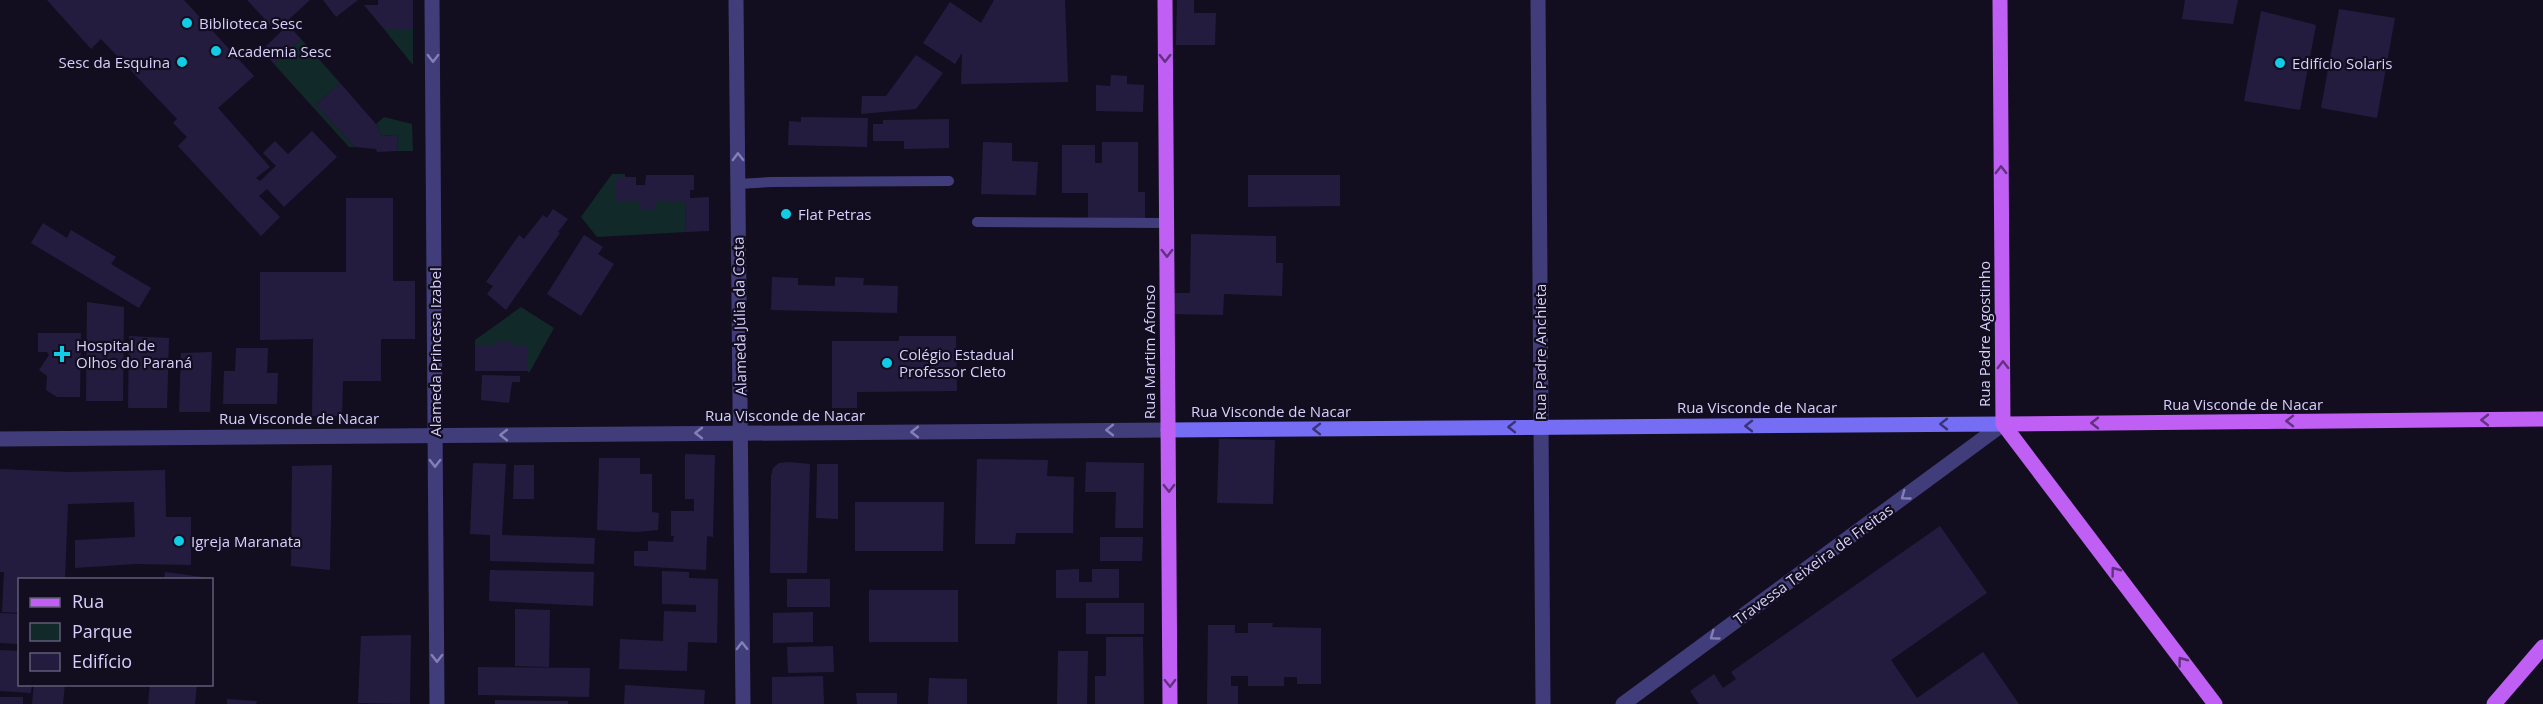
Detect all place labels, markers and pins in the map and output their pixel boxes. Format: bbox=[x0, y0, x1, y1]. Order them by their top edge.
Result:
place label: Biblioteca Sesc bbox=[199, 13, 302, 33]
marker: Biblioteca Sesc bbox=[180, 16, 194, 30]
place label: Academia Sesc bbox=[228, 41, 332, 61]
marker: Academia Sesc bbox=[209, 44, 223, 58]
place label: Sesc da Esquina bbox=[59, 52, 170, 72]
place label: Edifício Solaris bbox=[2292, 53, 2392, 73]
marker: Sesc da Esquina bbox=[175, 55, 189, 69]
marker: Edifício Solaris bbox=[2273, 56, 2287, 70]
place label: Flat Petras bbox=[798, 204, 872, 224]
marker: Flat Petras bbox=[779, 207, 793, 221]
place label: Hospital de Olhos do Paraná bbox=[76, 335, 192, 372]
place label: Colégio Estadual Professor Cleto bbox=[899, 344, 1014, 381]
marker: Hospital de Olhos do Paraná bbox=[53, 345, 71, 363]
marker: Colégio Estadual Professor Cleto bbox=[880, 356, 894, 370]
place label: Igreja Maranata bbox=[191, 531, 301, 551]
marker: Igreja Maranata bbox=[172, 534, 186, 548]

